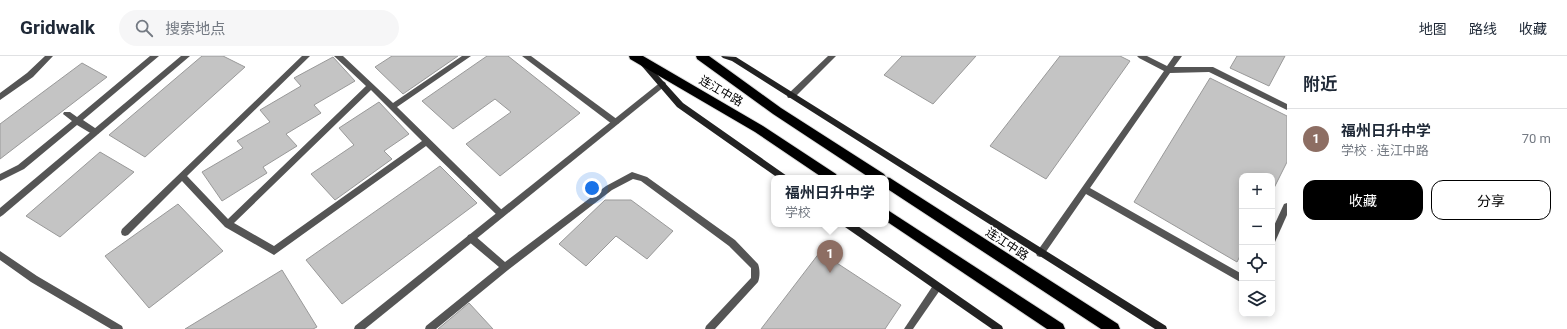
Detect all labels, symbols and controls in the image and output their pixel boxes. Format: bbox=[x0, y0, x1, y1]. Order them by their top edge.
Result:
search box bbox=[119, 10, 399, 46]
text: Gridwalk bbox=[20, 16, 95, 39]
icon: search bbox=[133, 17, 155, 39]
text: 搜索地点 bbox=[165, 20, 225, 38]
text: 地图 bbox=[1419, 21, 1447, 37]
text: 路线 bbox=[1469, 21, 1497, 37]
text: 收藏 bbox=[1519, 21, 1547, 37]
street label: 连江中路 bbox=[697, 73, 745, 109]
text: 附近 bbox=[1303, 74, 1337, 94]
text: 福州日升中学 bbox=[1341, 122, 1431, 140]
text: 1 bbox=[1312, 131, 1320, 146]
text: 70 m bbox=[1522, 131, 1551, 146]
text: 学校 · 连江中路 bbox=[1341, 143, 1429, 158]
map controls bbox=[1239, 173, 1275, 317]
button: + bbox=[1239, 173, 1275, 209]
popup bbox=[771, 175, 889, 227]
your location bbox=[582, 178, 602, 198]
button: 收藏 bbox=[1303, 180, 1423, 220]
button: 分享 bbox=[1431, 180, 1551, 220]
text: 福州日升中学 bbox=[785, 184, 875, 202]
text: 学校 bbox=[785, 205, 811, 220]
button: − bbox=[1239, 209, 1275, 245]
street label: 连江中路 bbox=[983, 225, 1031, 263]
pin: 1 bbox=[817, 240, 843, 273]
button: locate bbox=[1239, 245, 1275, 281]
button: layers bbox=[1239, 281, 1275, 317]

